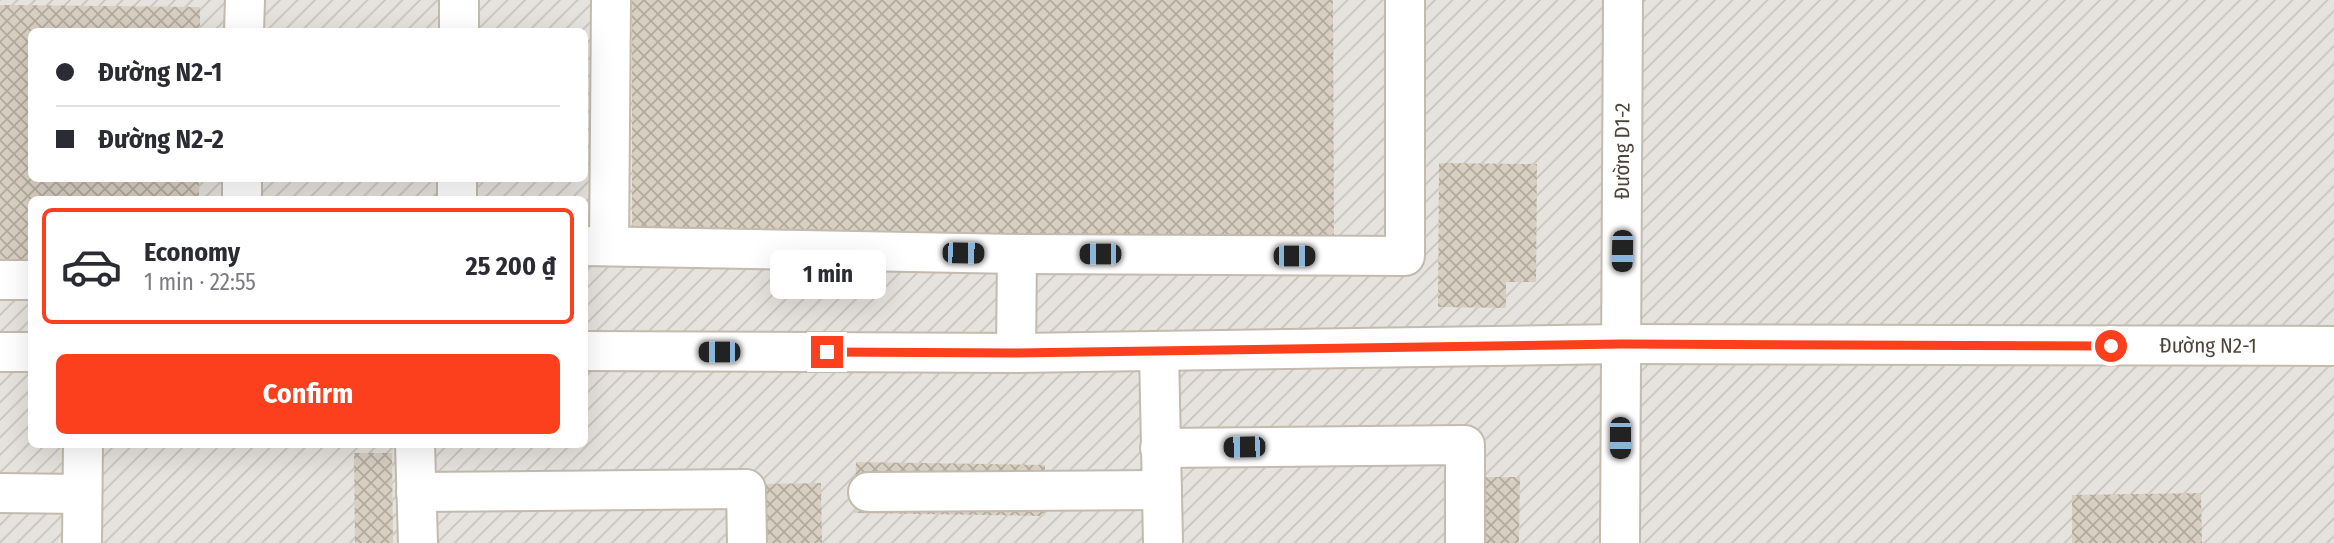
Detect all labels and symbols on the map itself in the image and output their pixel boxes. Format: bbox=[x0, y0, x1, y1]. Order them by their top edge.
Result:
street label: Đường D1-2 bbox=[1609, 103, 1635, 199]
car bbox=[1612, 230, 1633, 272]
car bbox=[942, 242, 985, 264]
car bbox=[1080, 244, 1122, 265]
car bbox=[1274, 246, 1316, 267]
callout: 1 min bbox=[769, 250, 885, 300]
route start bbox=[2095, 330, 2127, 362]
street label: Đường N2-1 bbox=[2159, 333, 2257, 359]
route end bbox=[811, 336, 843, 368]
car bbox=[699, 342, 741, 363]
car bbox=[1610, 417, 1631, 459]
car bbox=[1223, 436, 1266, 458]

